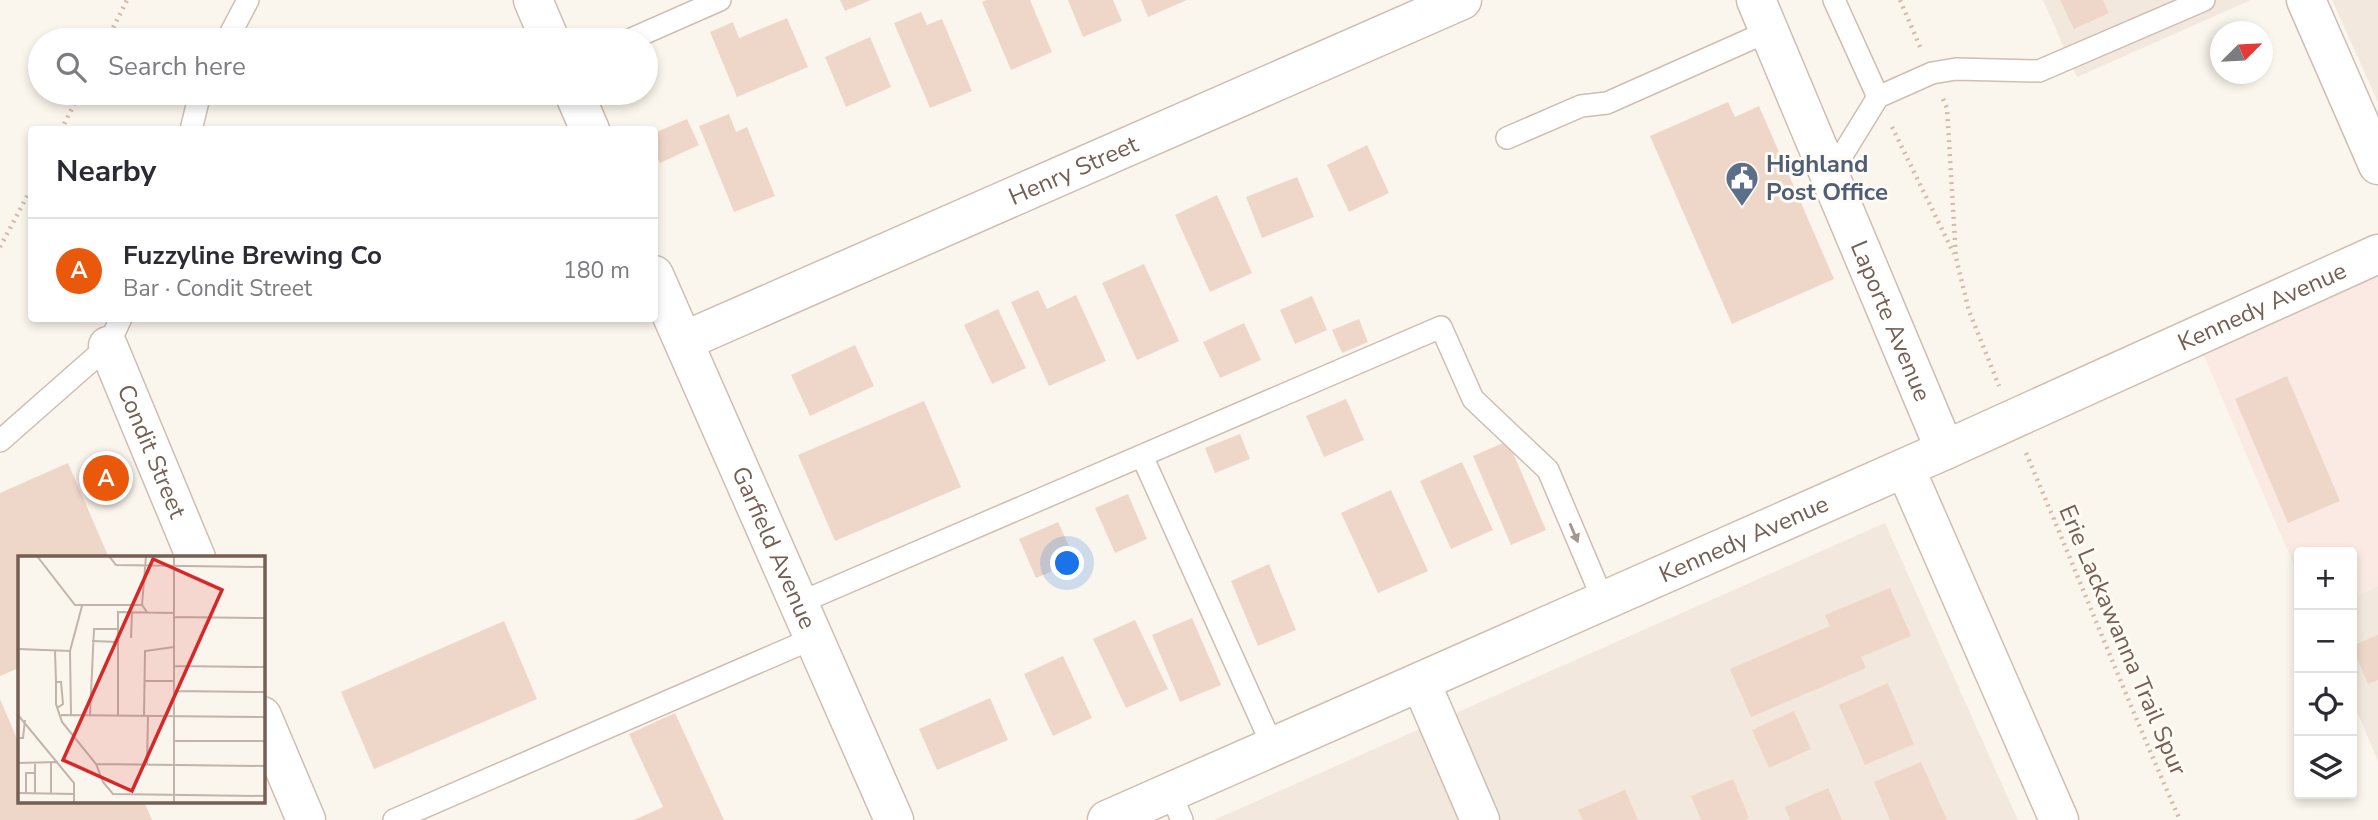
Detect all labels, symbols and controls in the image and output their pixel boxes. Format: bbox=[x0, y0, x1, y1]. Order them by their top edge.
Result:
north arrow bbox=[2210, 21, 2273, 84]
search box bbox=[28, 28, 658, 105]
icon: search bbox=[52, 48, 90, 86]
text: Search here bbox=[108, 49, 246, 84]
street label: Henry Street bbox=[1004, 128, 1143, 213]
place label: Highland Post Office bbox=[1766, 148, 1888, 208]
text: Nearby bbox=[56, 151, 156, 192]
public building icon: Highland Post Office bbox=[1723, 159, 1761, 208]
street label: Laporte Avenue bbox=[1843, 236, 1939, 406]
text: Fuzzyline Brewing Co bbox=[123, 238, 382, 273]
street label: Kennedy Avenue bbox=[2173, 254, 2351, 359]
text: A bbox=[70, 255, 88, 286]
text: 180 m bbox=[563, 255, 630, 286]
text: Bar · Condit Street bbox=[123, 273, 312, 304]
street label: Condit Street bbox=[110, 380, 194, 524]
pin: A bbox=[83, 452, 129, 504]
street label: Garfield Avenue bbox=[724, 461, 824, 634]
street label: Kennedy Avenue bbox=[1654, 488, 1833, 590]
street label: Erie Lackawanna Trail Spur bbox=[2051, 500, 2195, 780]
one-way arrow bbox=[1569, 522, 1580, 543]
your location bbox=[1050, 546, 1084, 580]
map controls bbox=[2294, 547, 2357, 799]
button: + bbox=[2294, 547, 2357, 610]
inset map bbox=[18, 556, 264, 802]
button: − bbox=[2294, 610, 2357, 673]
button: locate bbox=[2294, 673, 2357, 736]
button: layers bbox=[2294, 736, 2357, 799]

